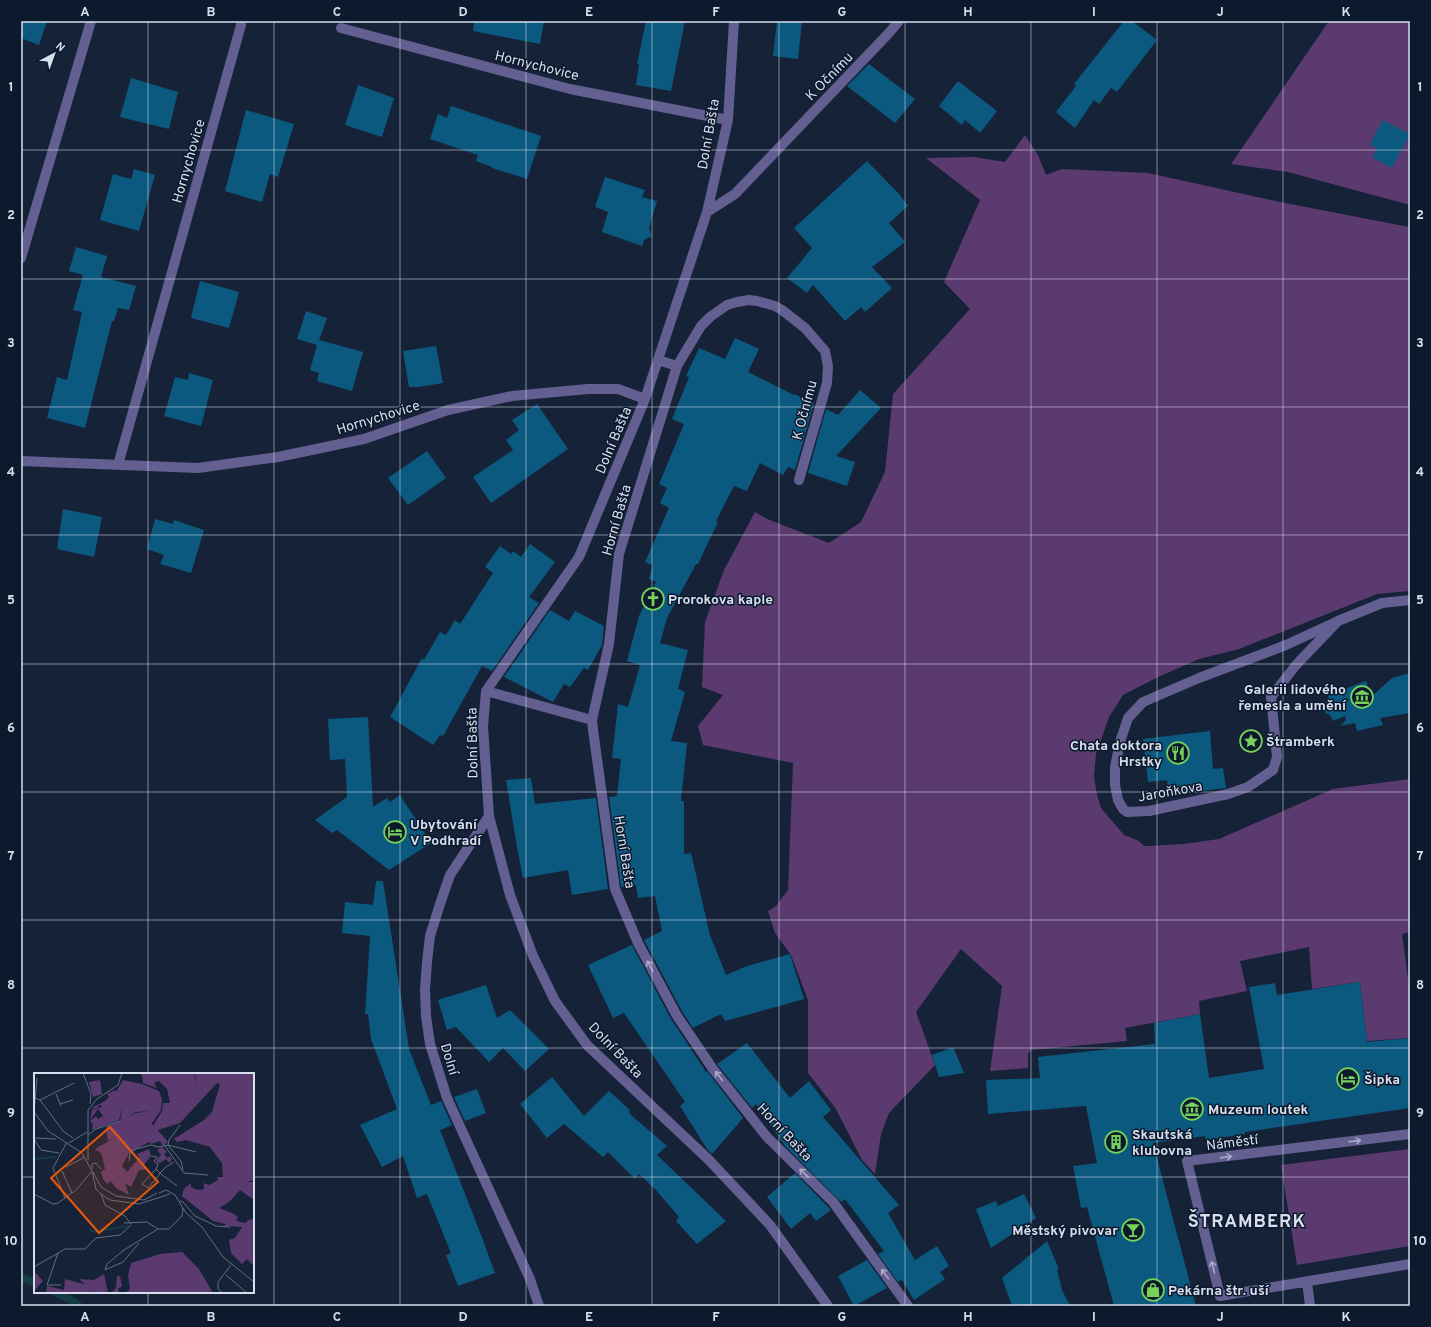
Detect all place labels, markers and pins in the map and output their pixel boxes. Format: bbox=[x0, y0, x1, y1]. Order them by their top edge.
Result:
church icon: Prorokova kaple bbox=[640, 586, 666, 612]
place label: Prorokova kaple bbox=[668, 592, 773, 609]
place label: Galerii lidového řemesla a umění bbox=[1238, 682, 1347, 715]
museum icon: Galerii lidového řemesla a umění bbox=[1349, 684, 1375, 710]
place icon: Štramberk bbox=[1238, 728, 1264, 754]
place label: Štramberk bbox=[1266, 733, 1335, 751]
place label: Chata doktora Hrstky bbox=[1070, 738, 1162, 771]
restaurant icon: Chata doktora Hrstky bbox=[1165, 740, 1191, 766]
place label: Ubytování V Podhradí bbox=[410, 817, 482, 850]
hotel icon: Ubytování V Podhradí bbox=[382, 819, 408, 845]
hotel icon: Šipka bbox=[1335, 1066, 1361, 1092]
place label: Šipka bbox=[1364, 1071, 1400, 1089]
museum icon: Muzeum loutek bbox=[1179, 1096, 1205, 1122]
place label: Muzeum loutek bbox=[1208, 1102, 1308, 1119]
place label: Skautská klubovna bbox=[1132, 1127, 1192, 1160]
building icon: Skautská klubovna bbox=[1103, 1129, 1129, 1155]
bar icon: Městský pivovar bbox=[1120, 1217, 1146, 1243]
place label: Městský pivovar bbox=[1012, 1223, 1118, 1240]
shop icon: Pekárna štr. uší bbox=[1140, 1277, 1166, 1303]
place label: Pekárna štr. uší bbox=[1168, 1283, 1270, 1300]

